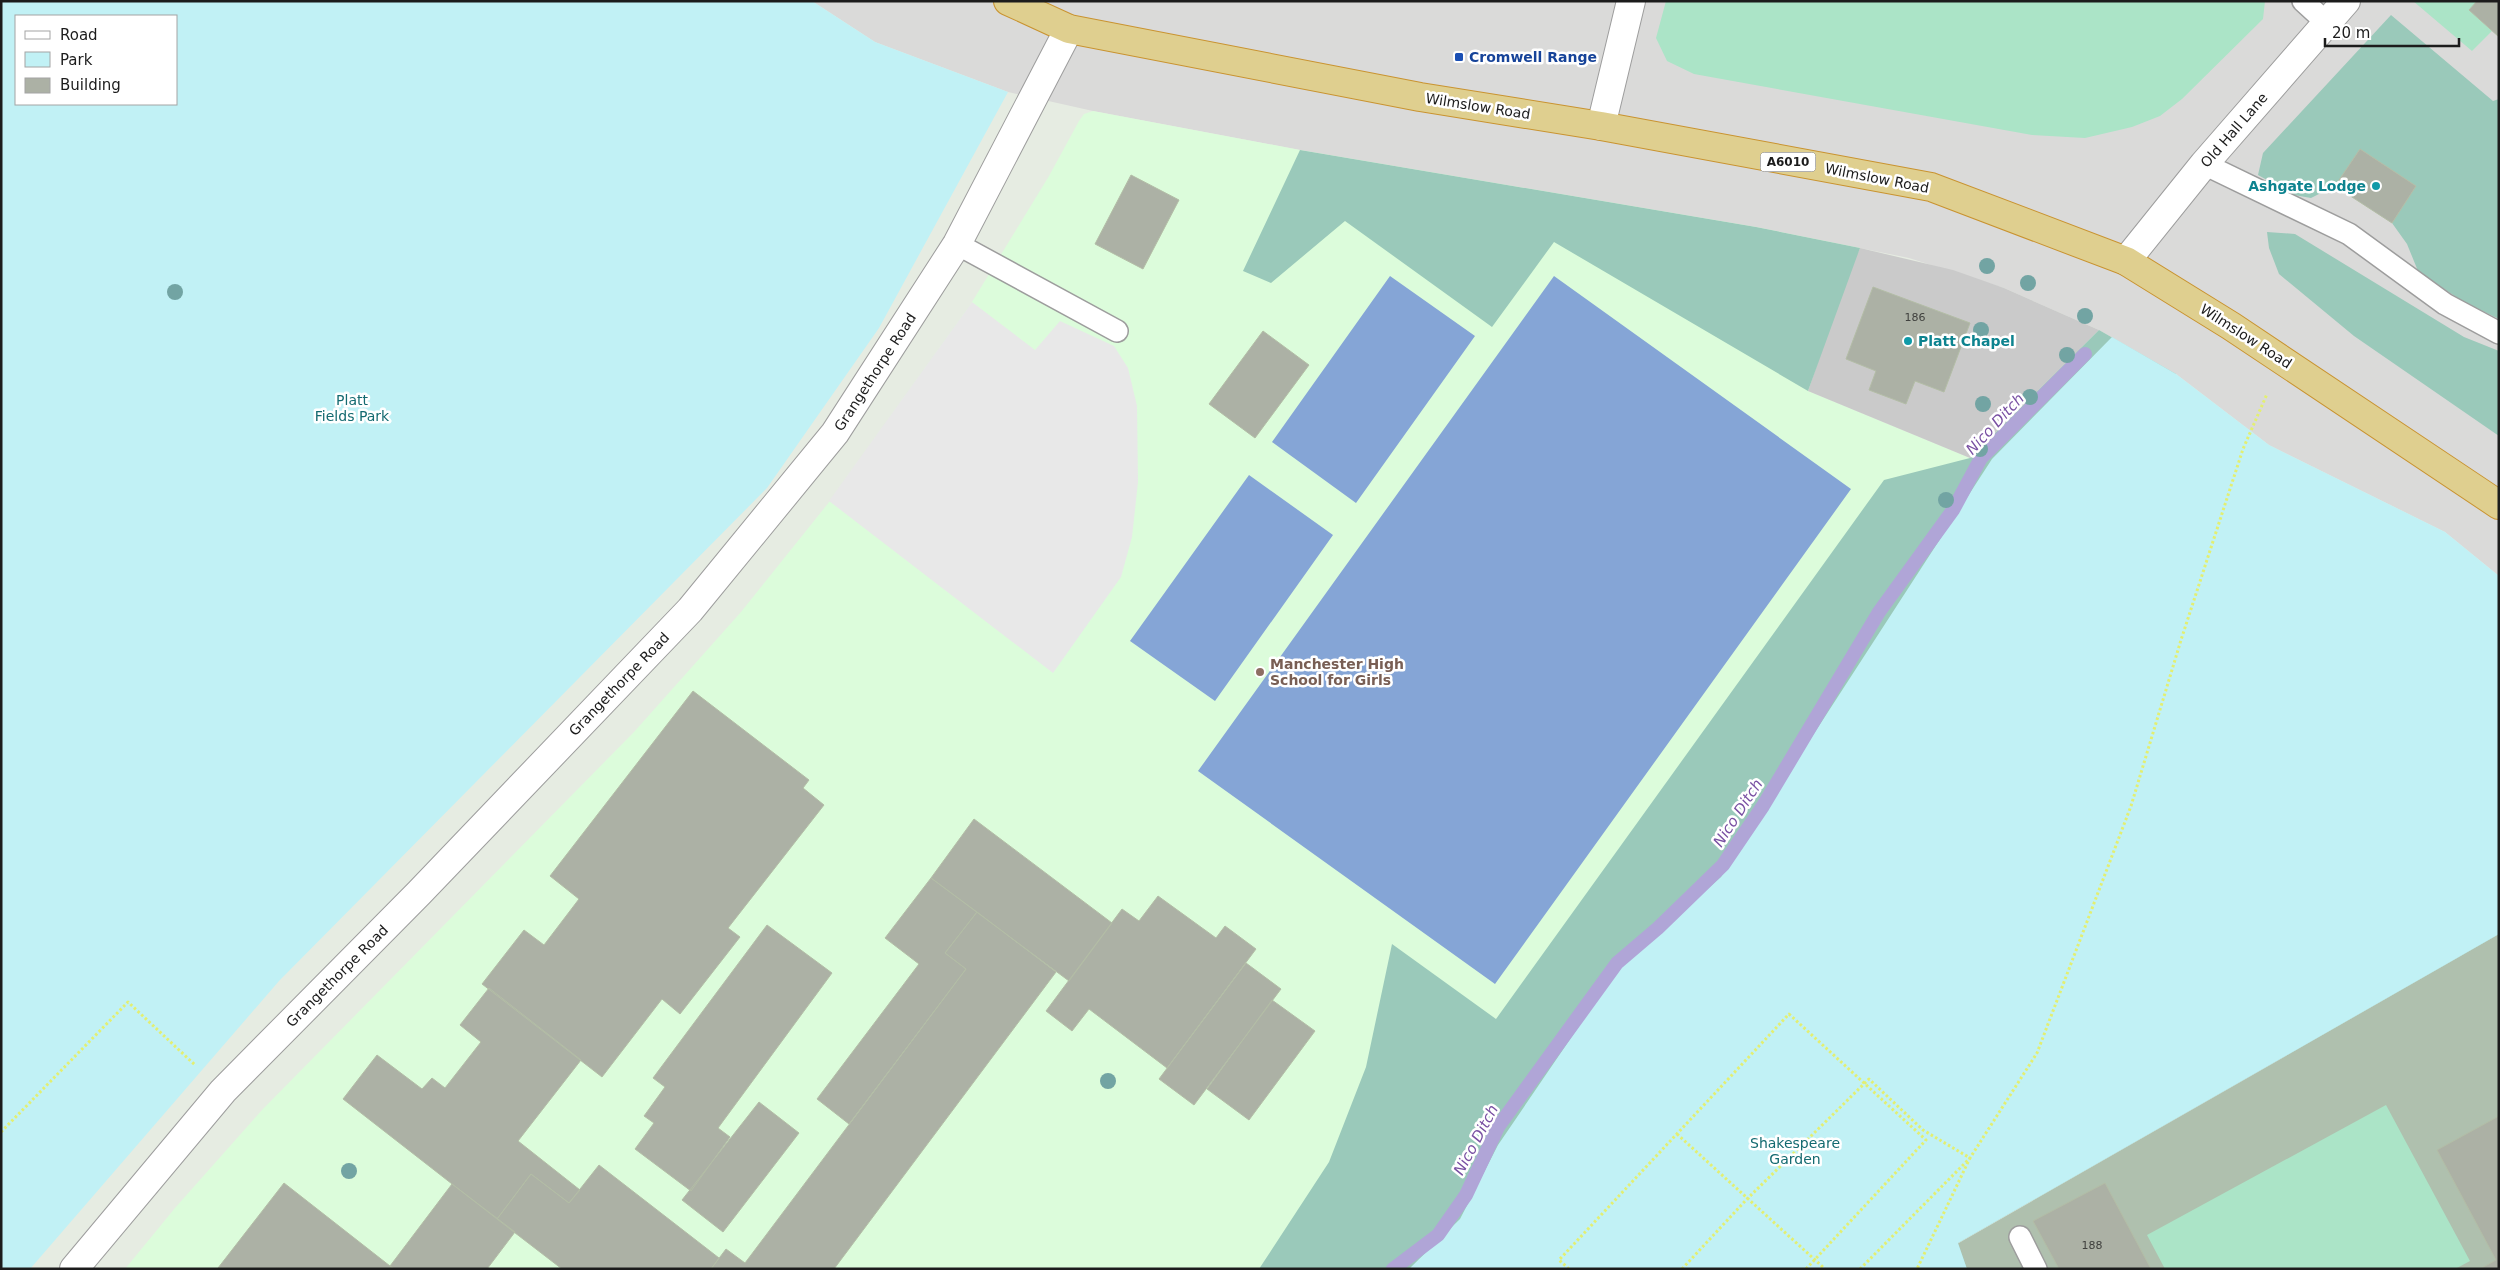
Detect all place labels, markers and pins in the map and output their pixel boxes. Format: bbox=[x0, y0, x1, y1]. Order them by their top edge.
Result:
place label: Cromwell Range bbox=[1469, 49, 1597, 65]
marker: Cromwell Range bbox=[1453, 51, 1465, 63]
place label: Ashgate Lodge bbox=[2248, 178, 2366, 194]
marker: Ashgate Lodge bbox=[2370, 180, 2382, 192]
place label: Platt Chapel bbox=[1918, 333, 2015, 349]
marker: Platt Chapel bbox=[1902, 335, 1914, 347]
place label: Manchester High School for Girls bbox=[1270, 656, 1404, 688]
marker: Manchester High School for Girls bbox=[1254, 666, 1266, 678]

